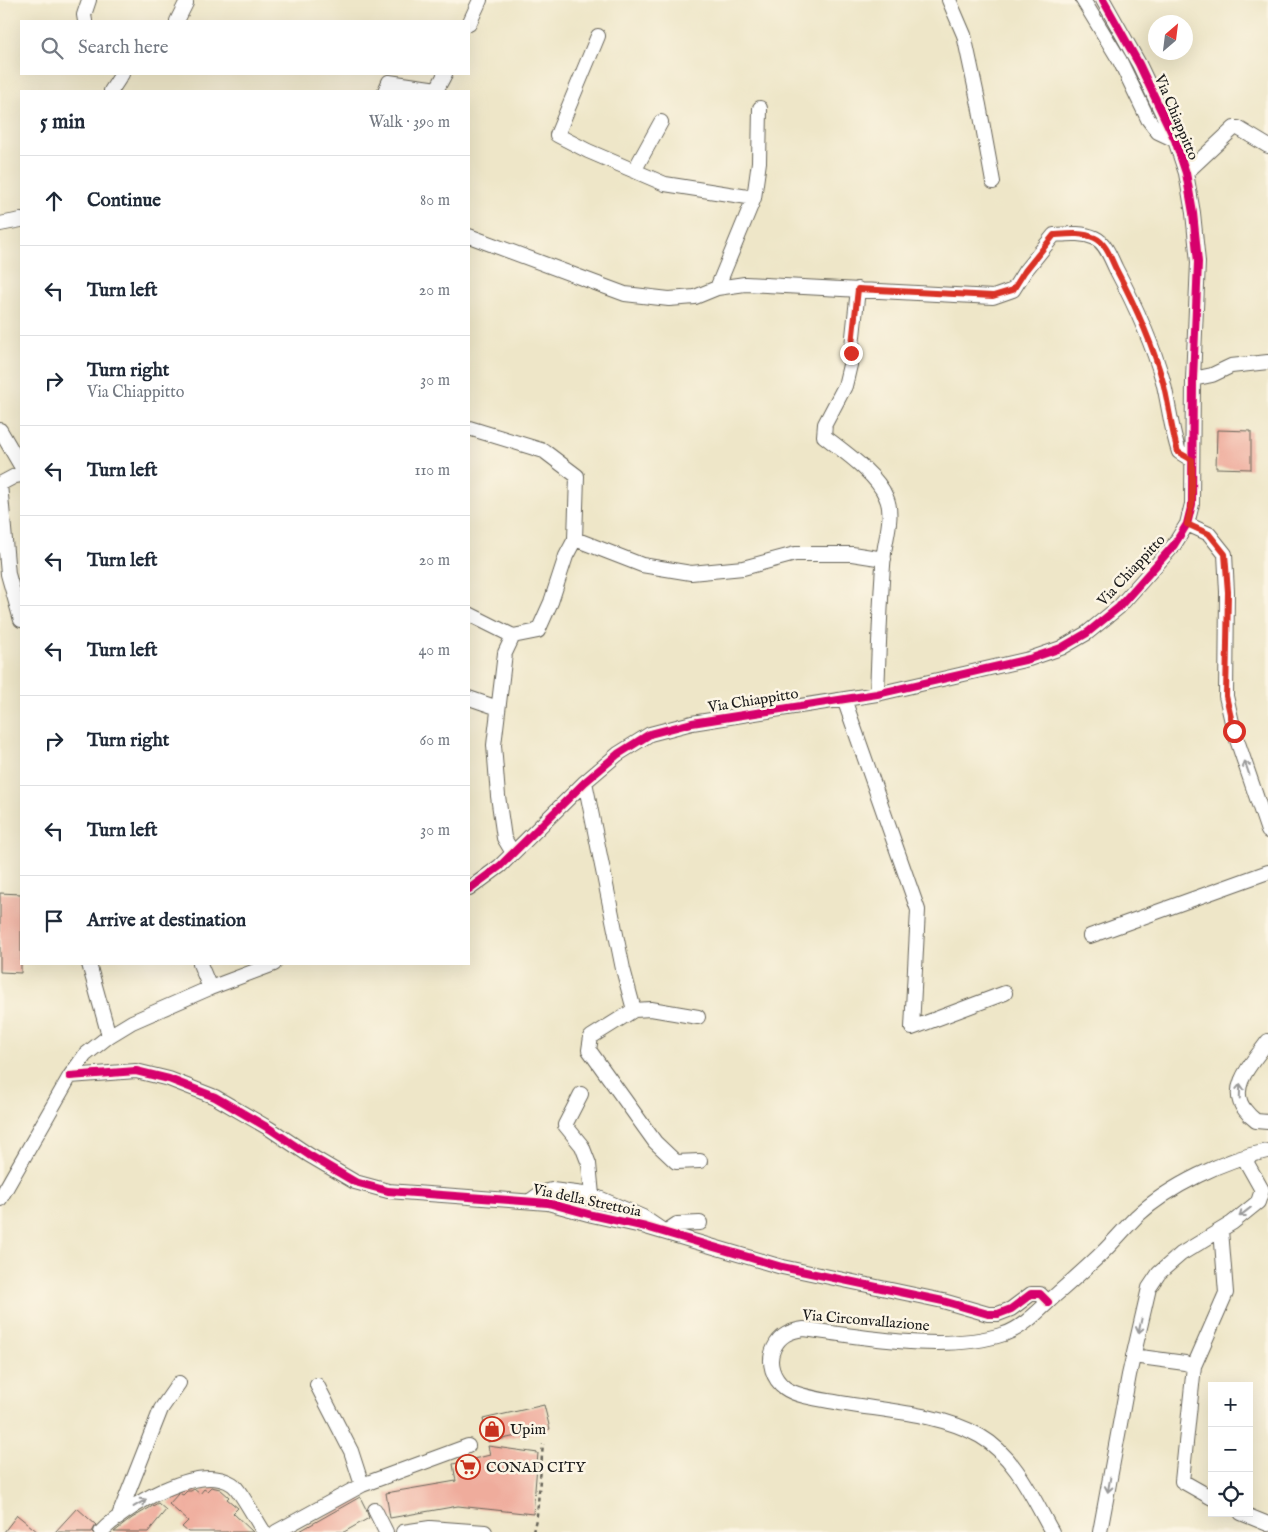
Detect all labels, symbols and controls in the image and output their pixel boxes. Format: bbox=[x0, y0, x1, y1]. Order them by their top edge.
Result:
north arrow bbox=[1148, 15, 1193, 60]
search box bbox=[20, 20, 470, 75]
icon: search bbox=[38, 34, 66, 62]
text: Search here bbox=[78, 36, 169, 60]
street label: Via Chiappitto bbox=[1150, 71, 1203, 163]
text: 5 min bbox=[40, 109, 85, 136]
text: Walk · 390 m bbox=[369, 113, 450, 133]
icon: ahead bbox=[40, 187, 68, 215]
text: Continue bbox=[87, 189, 161, 213]
text: 80 m bbox=[420, 191, 450, 211]
icon: left bbox=[40, 277, 68, 305]
text: Turn left bbox=[87, 279, 158, 303]
text: 20 m bbox=[419, 281, 450, 301]
route end bbox=[840, 342, 863, 365]
text: Turn right bbox=[87, 359, 169, 383]
icon: right bbox=[40, 367, 68, 395]
text: 30 m bbox=[420, 371, 450, 391]
text: Via Chiappitto bbox=[87, 383, 184, 403]
icon: left bbox=[40, 457, 68, 485]
text: Turn left bbox=[87, 459, 158, 483]
text: 110 m bbox=[414, 461, 450, 481]
street label: Via Chiappitto bbox=[1093, 530, 1169, 611]
icon: left bbox=[40, 547, 68, 575]
text: Turn left bbox=[87, 549, 158, 573]
text: 20 m bbox=[419, 551, 450, 571]
icon: left bbox=[40, 637, 68, 665]
text: Turn left bbox=[87, 639, 158, 663]
text: 40 m bbox=[418, 641, 450, 661]
street label: Via Chiappitto bbox=[706, 684, 800, 717]
route start bbox=[1223, 720, 1246, 743]
icon: right bbox=[40, 727, 68, 755]
text: Turn right bbox=[87, 729, 169, 753]
text: 60 m bbox=[420, 731, 450, 751]
one-way arrow bbox=[1242, 760, 1251, 776]
icon: left bbox=[40, 817, 68, 845]
text: Turn left bbox=[87, 819, 158, 843]
text: 30 m bbox=[420, 821, 450, 841]
icon: arrive bbox=[40, 907, 68, 935]
text: Arrive at destination bbox=[87, 909, 246, 933]
one-way arrow bbox=[1235, 1083, 1245, 1099]
street label: Via della Strettoia bbox=[530, 1180, 643, 1221]
one-way arrow bbox=[1239, 1207, 1252, 1218]
street label: Via Circonvallazione bbox=[801, 1305, 930, 1336]
one-way arrow bbox=[1135, 1317, 1145, 1333]
map controls bbox=[1208, 1382, 1253, 1517]
button: + bbox=[1208, 1382, 1253, 1427]
shop icon: Upim bbox=[479, 1416, 505, 1442]
place label: Upim bbox=[510, 1420, 546, 1439]
button: − bbox=[1208, 1427, 1253, 1472]
supermarket icon: CONAD CITY bbox=[455, 1454, 481, 1480]
place label: CONAD CITY bbox=[486, 1458, 586, 1477]
button: locate bbox=[1208, 1472, 1253, 1517]
one-way arrow bbox=[1103, 1477, 1113, 1493]
one-way arrow bbox=[133, 1498, 147, 1508]

